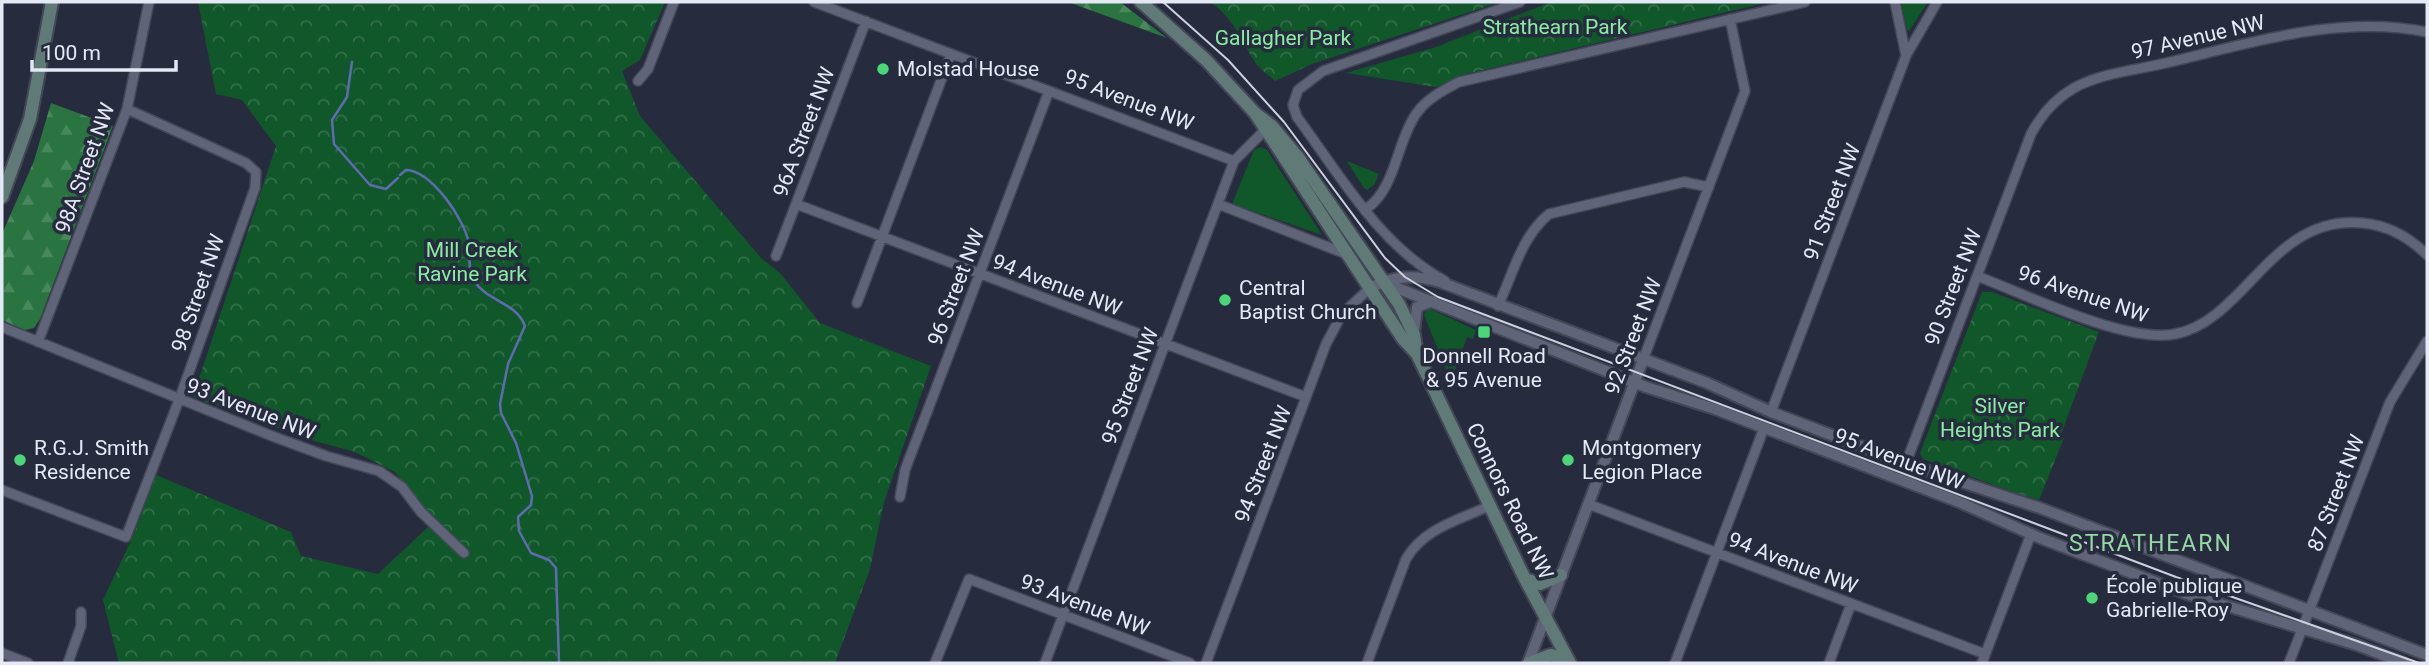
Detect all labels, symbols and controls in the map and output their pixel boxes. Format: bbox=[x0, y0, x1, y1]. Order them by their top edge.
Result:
street label: 97 Avenue NW bbox=[2129, 10, 2267, 64]
park label: Strathearn Park bbox=[1483, 15, 1628, 39]
park label: Gallagher Park bbox=[1215, 26, 1352, 50]
scale bar bbox=[32, 28, 175, 72]
text: 100 m bbox=[42, 41, 101, 65]
place label: Molstad House bbox=[897, 57, 1039, 81]
marker: Molstad House bbox=[875, 61, 891, 77]
street label: 96A Street NW bbox=[768, 64, 840, 200]
street label: 95 Avenue NW bbox=[1061, 64, 1197, 136]
street label: 98A Street NW bbox=[50, 99, 120, 236]
street label: 91 Street NW bbox=[1799, 140, 1865, 264]
street label: 96 Street NW bbox=[923, 225, 989, 349]
street label: 90 Street NW bbox=[1920, 225, 1986, 349]
street label: 98 Street NW bbox=[167, 231, 229, 355]
park label: Mill Creek Ravine Park bbox=[417, 238, 527, 286]
street label: 94 Avenue NW bbox=[989, 249, 1125, 321]
street label: 96 Avenue NW bbox=[2015, 260, 2152, 328]
street label: 92 Street NW bbox=[1600, 274, 1666, 398]
place label: Central Baptist Church bbox=[1239, 276, 1376, 324]
marker: Central Baptist Church bbox=[1217, 292, 1233, 308]
street label: 95 Street NW bbox=[1097, 324, 1163, 448]
marker: Donnell Road & 95 Avenue bbox=[1476, 324, 1492, 340]
place label: Donnell Road & 95 Avenue bbox=[1422, 344, 1546, 392]
street label: 93 Avenue NW bbox=[183, 373, 319, 445]
park label: Silver Heights Park bbox=[1940, 394, 2060, 442]
street label: 94 Street NW bbox=[1230, 402, 1296, 526]
street label: Connors Road NW bbox=[1462, 419, 1558, 583]
street label: 95 Avenue NW bbox=[1831, 423, 1967, 495]
street label: 87 Street NW bbox=[2303, 431, 2369, 555]
place label: R.G.J. Smith Residence bbox=[34, 436, 149, 484]
place label: Montgomery Legion Place bbox=[1582, 436, 1702, 484]
marker: R.G.J. Smith Residence bbox=[12, 452, 28, 468]
marker: Montgomery Legion Place bbox=[1560, 452, 1576, 468]
street label: 94 Avenue NW bbox=[1725, 527, 1861, 599]
district label: STRATHEARN bbox=[2069, 530, 2233, 557]
street label: 93 Avenue NW bbox=[1017, 569, 1153, 641]
place label: École publique Gabrielle-Roy bbox=[2106, 574, 2242, 622]
marker: École publique Gabrielle-Roy bbox=[2084, 590, 2100, 606]

